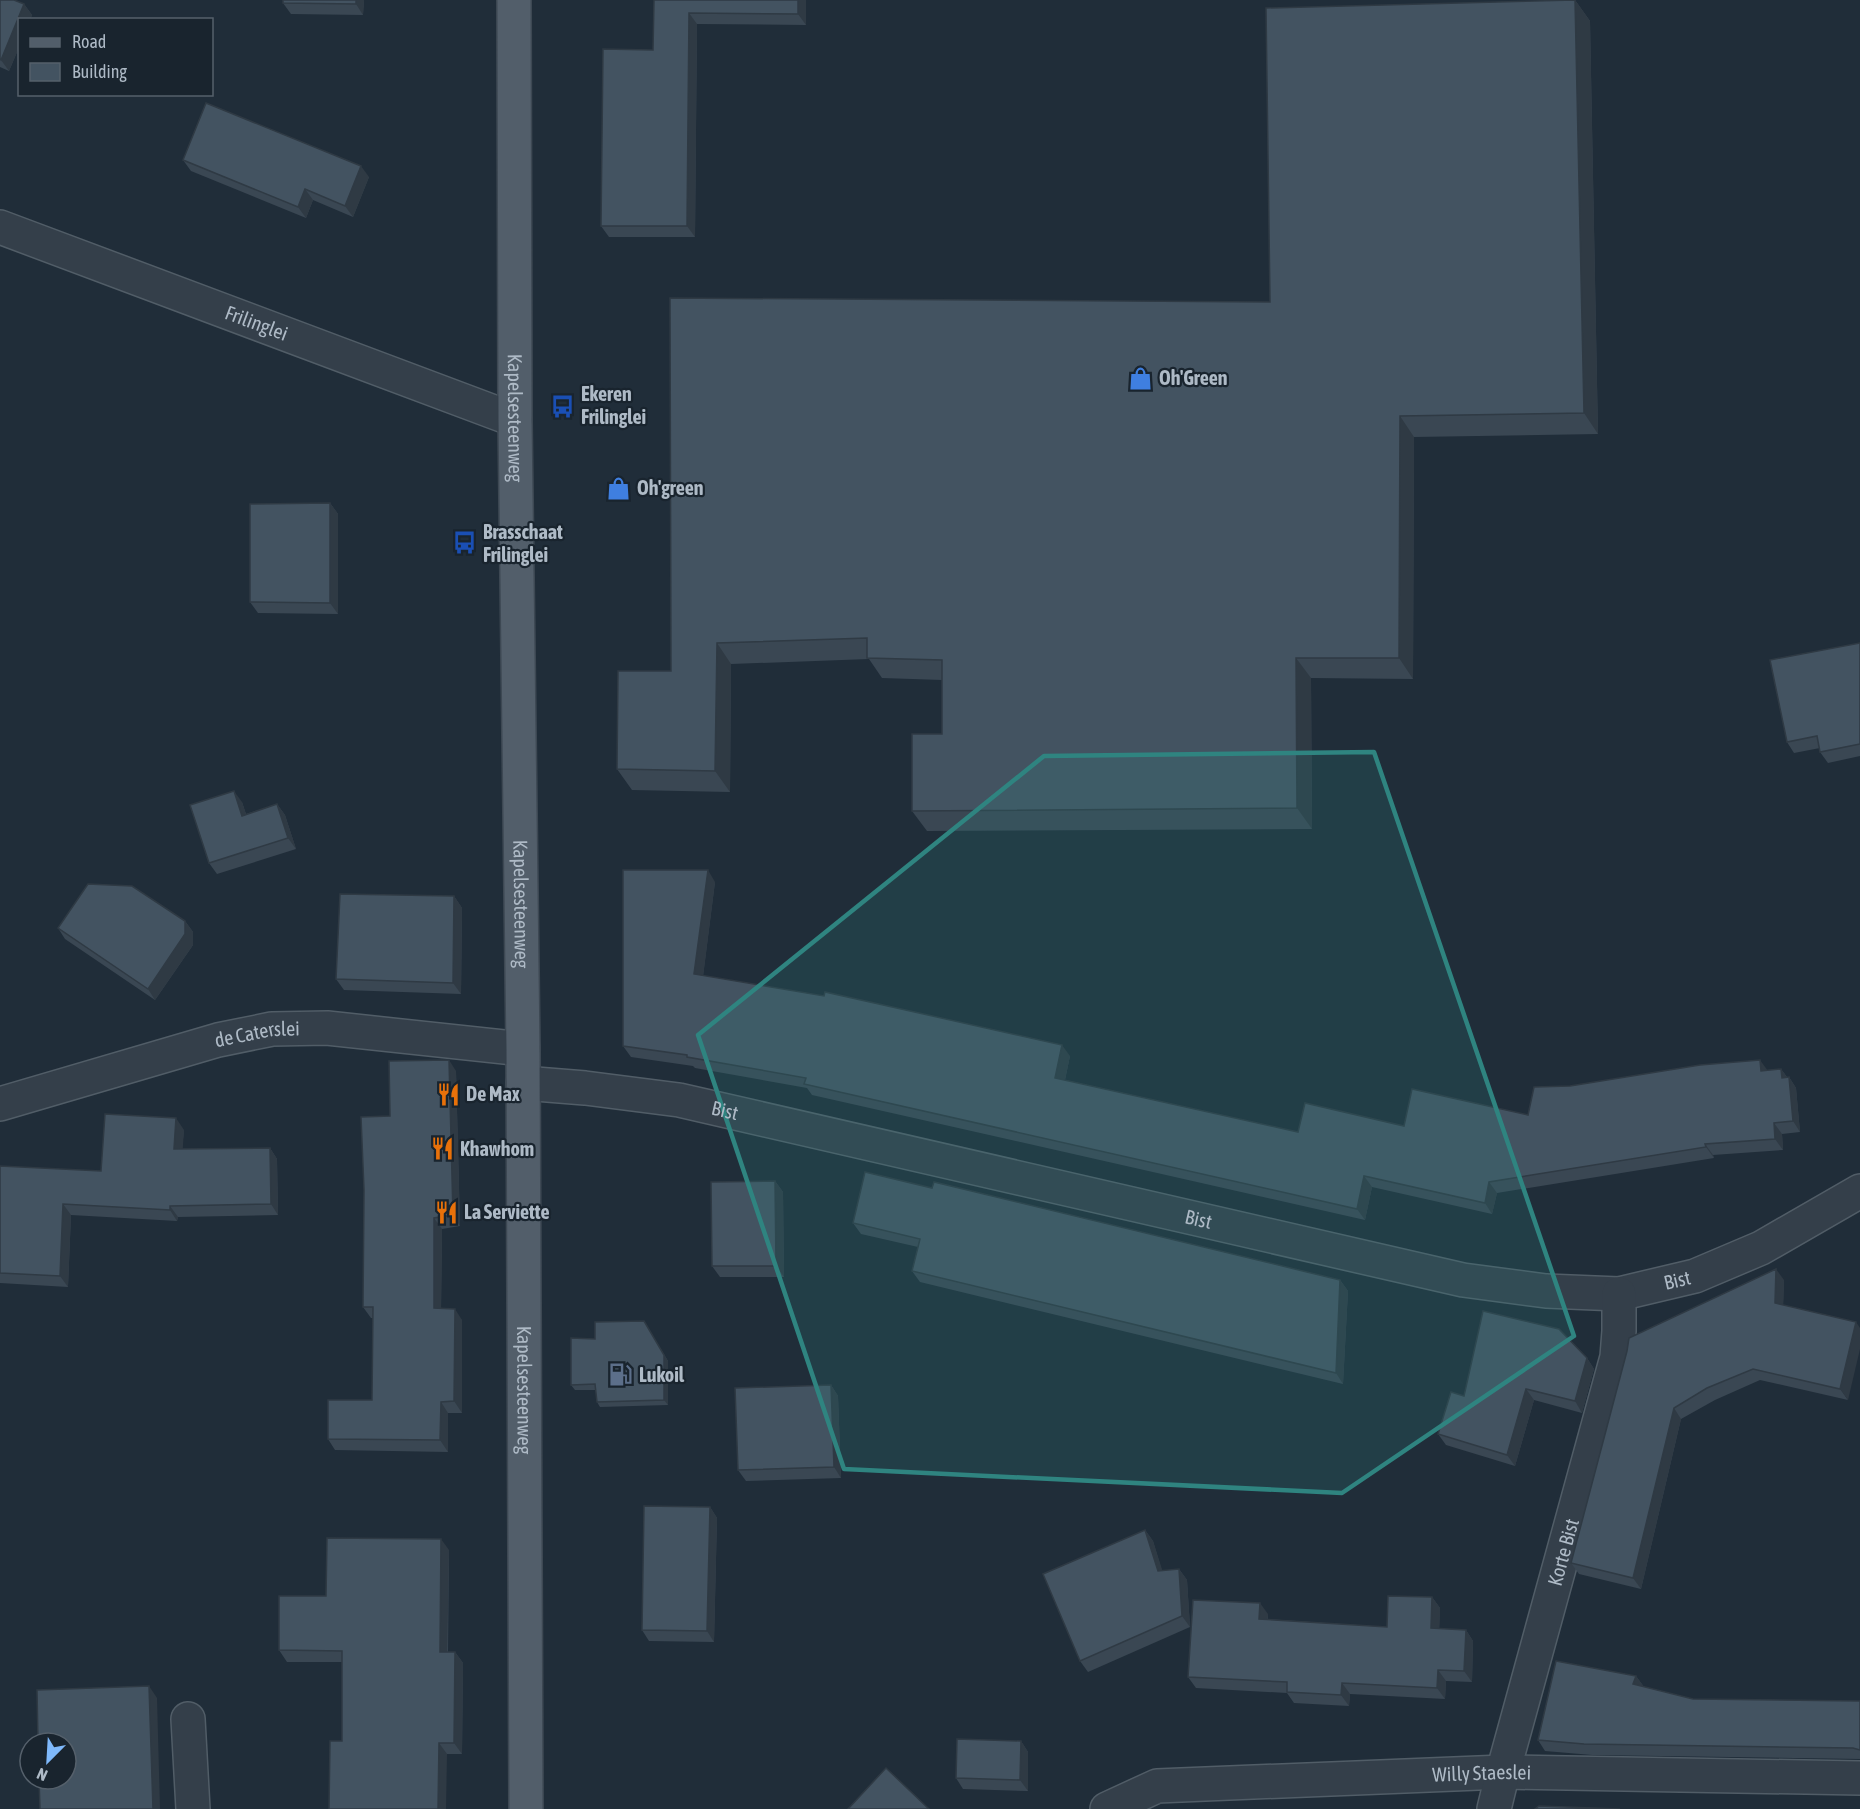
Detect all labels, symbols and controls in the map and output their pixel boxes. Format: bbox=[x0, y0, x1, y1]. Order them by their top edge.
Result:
legend bbox=[18, 18, 213, 96]
text: Road bbox=[72, 31, 106, 52]
text: Building bbox=[72, 61, 127, 82]
street label: Frilinglei bbox=[222, 300, 291, 345]
street label: Kapelsesteenweg bbox=[504, 354, 528, 483]
shop icon: Oh'Green bbox=[1128, 365, 1154, 391]
place label: Oh'Green bbox=[1159, 366, 1228, 389]
place label: Ekeren Frilinglei bbox=[581, 382, 646, 428]
bus stop icon: Ekeren Frilinglei bbox=[550, 393, 576, 419]
shop icon: Oh'green bbox=[606, 475, 632, 501]
place label: Oh'green bbox=[637, 476, 704, 499]
place label: Brasschaat Frilinglei bbox=[483, 520, 563, 566]
bus stop icon: Brasschaat Frilinglei bbox=[452, 530, 478, 556]
street label: Kapelsesteenweg bbox=[509, 839, 534, 969]
street label: de Caterslei bbox=[212, 1016, 300, 1051]
restaurant icon: De Max bbox=[435, 1081, 461, 1107]
place label: De Max bbox=[466, 1082, 520, 1105]
street label: Bist bbox=[709, 1096, 741, 1124]
restaurant icon: Khawhom bbox=[429, 1136, 455, 1162]
place label: Khawhom bbox=[460, 1137, 534, 1160]
restaurant icon: La Serviette bbox=[433, 1199, 459, 1225]
place label: La Serviette bbox=[464, 1200, 549, 1223]
street label: Bist bbox=[1183, 1205, 1215, 1233]
street label: Bist bbox=[1661, 1265, 1693, 1294]
street label: Kapelsesteenweg bbox=[513, 1326, 537, 1455]
fuel station icon: Lukoil bbox=[608, 1362, 634, 1388]
place label: Lukoil bbox=[639, 1363, 685, 1386]
street label: Korte Bist bbox=[1543, 1516, 1583, 1588]
north arrow bbox=[18, 1731, 78, 1791]
street label: Willy Staeslei bbox=[1432, 1760, 1531, 1786]
text: N bbox=[34, 1765, 50, 1785]

